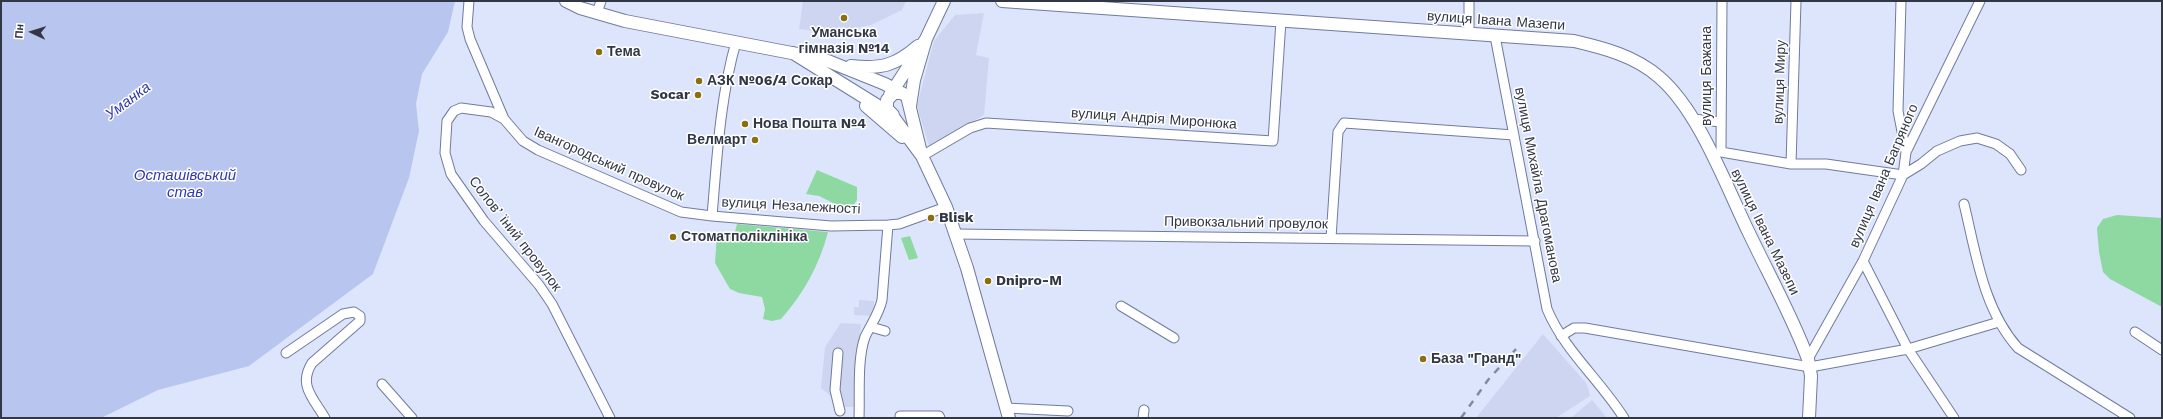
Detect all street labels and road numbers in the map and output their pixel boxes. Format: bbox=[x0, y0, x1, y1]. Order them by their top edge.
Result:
street label: вулиця Івана Мазепи bbox=[1426, 8, 1566, 34]
street label: вулиця Бажана bbox=[1699, 26, 1715, 126]
street label: вулиця Миру bbox=[1770, 40, 1790, 124]
street label: вулиця Михайла Драгоманова bbox=[1511, 86, 1565, 284]
street label: вулиця Івана Багряного bbox=[1846, 101, 1922, 251]
street label: вулиця Андрія Миронюка bbox=[1071, 105, 1237, 133]
street label: Івангородський провулок bbox=[531, 123, 687, 205]
street label: вулиця Івана Мазепи bbox=[1727, 166, 1803, 298]
street label: Соловʼїний провулок bbox=[465, 173, 565, 295]
street label: вулиця Незалежності bbox=[721, 194, 861, 218]
street label: Привокзальний провулок bbox=[1164, 213, 1328, 233]

